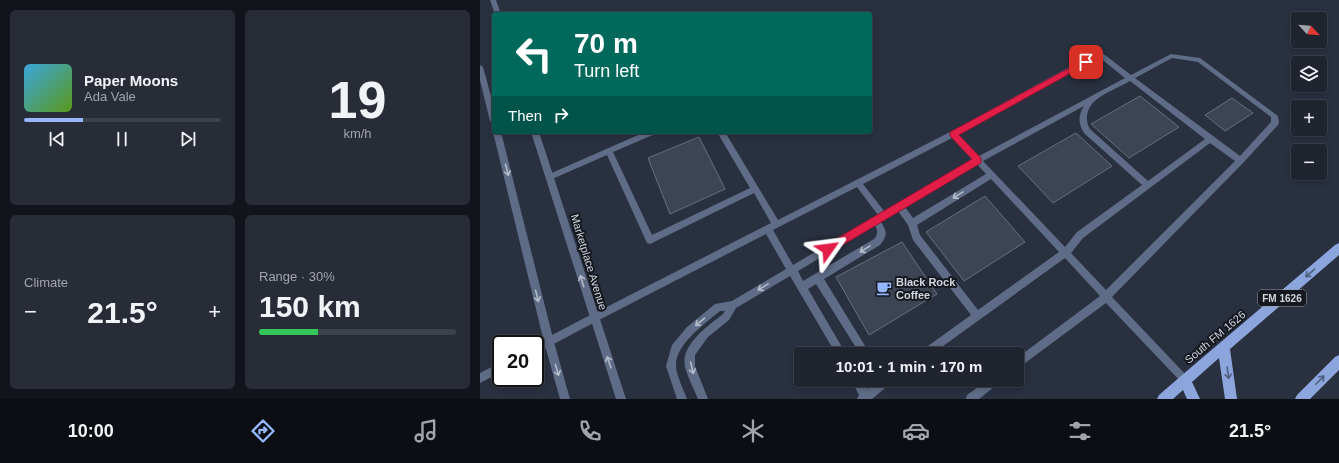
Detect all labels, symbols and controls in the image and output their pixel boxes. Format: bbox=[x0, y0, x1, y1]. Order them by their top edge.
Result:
north arrow bbox=[1291, 12, 1327, 48]
map controls bbox=[1291, 12, 1327, 180]
icon: left bbox=[508, 28, 560, 80]
text: 70 m bbox=[574, 28, 638, 59]
pin bbox=[1069, 45, 1103, 79]
icon: arrive bbox=[1075, 51, 1097, 73]
button: layers bbox=[1291, 56, 1327, 92]
text: Turn left bbox=[574, 61, 639, 81]
text: 19 bbox=[329, 71, 386, 129]
text: Paper Moons bbox=[84, 72, 178, 89]
text: Ada Vale bbox=[84, 89, 136, 104]
button: + bbox=[1291, 100, 1327, 136]
icon: right bbox=[550, 104, 572, 126]
text: Then bbox=[508, 107, 542, 124]
text: km/h bbox=[343, 126, 372, 141]
icon: previous bbox=[46, 128, 68, 150]
icon: pause bbox=[111, 128, 133, 150]
icon: next bbox=[177, 128, 199, 150]
button: − bbox=[1291, 144, 1327, 180]
one-way arrow bbox=[503, 163, 511, 176]
one-way arrow bbox=[953, 191, 964, 199]
street label: Marketplace Avenue bbox=[569, 213, 609, 311]
position arrow bbox=[807, 228, 849, 270]
one-way arrow bbox=[860, 245, 871, 253]
text: Range · 30% bbox=[259, 269, 335, 284]
one-way arrow bbox=[1305, 269, 1315, 278]
text: Climate bbox=[24, 275, 68, 290]
one-way arrow bbox=[578, 275, 585, 288]
place label: Black Rock Coffee bbox=[896, 276, 956, 301]
cafe icon: Black Rock Coffee bbox=[875, 279, 893, 297]
one-way arrow bbox=[757, 284, 769, 292]
one-way arrow bbox=[534, 289, 542, 302]
text: 150 km bbox=[259, 290, 361, 323]
road number: FM 1626 bbox=[1258, 290, 1306, 306]
text: 21.5° bbox=[87, 296, 158, 329]
text: − bbox=[24, 299, 37, 324]
text: + bbox=[208, 299, 221, 324]
street label: South FM 1626 bbox=[1182, 308, 1248, 366]
one-way arrow bbox=[694, 318, 705, 327]
speed limit sign: 20 bbox=[492, 335, 544, 387]
one-way arrow bbox=[605, 356, 612, 369]
text: 10:01 · 1 min · 170 m bbox=[836, 358, 982, 375]
one-way arrow bbox=[688, 362, 696, 375]
one-way arrow bbox=[554, 364, 561, 377]
one-way arrow bbox=[1224, 366, 1231, 379]
one-way arrow bbox=[1315, 375, 1325, 385]
icon: directions bbox=[249, 417, 277, 445]
icon: music bbox=[412, 417, 440, 445]
icon: phone bbox=[576, 417, 604, 445]
icon: climate bbox=[739, 417, 767, 445]
icon: car bbox=[902, 417, 930, 445]
icon: filters bbox=[1066, 417, 1094, 445]
text: 10:00 bbox=[68, 421, 114, 441]
text: 21.5° bbox=[1229, 421, 1271, 441]

